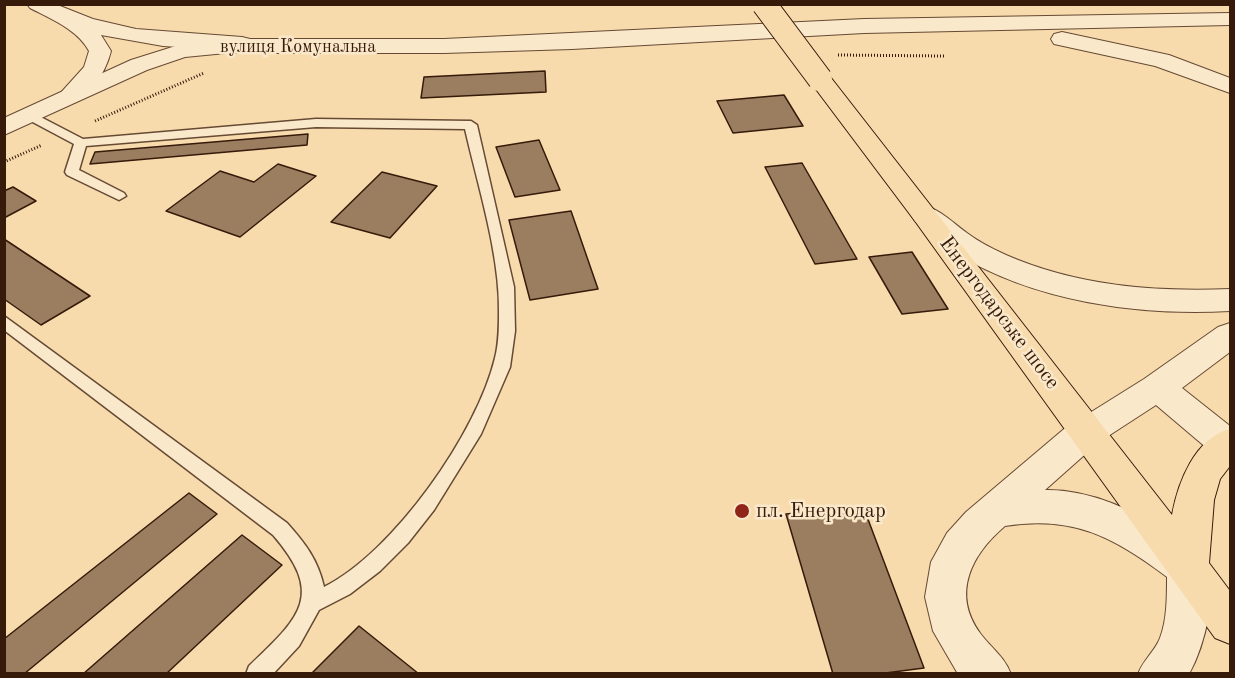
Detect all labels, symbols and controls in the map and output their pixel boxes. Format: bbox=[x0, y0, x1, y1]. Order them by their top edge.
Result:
street label: вулиця Комунальна bbox=[220, 36, 376, 58]
street label: Енергодарське шосе bbox=[933, 231, 1065, 395]
place label: пл. Енергодар bbox=[756, 498, 886, 524]
marker: пл. Енергодар bbox=[733, 502, 751, 520]

